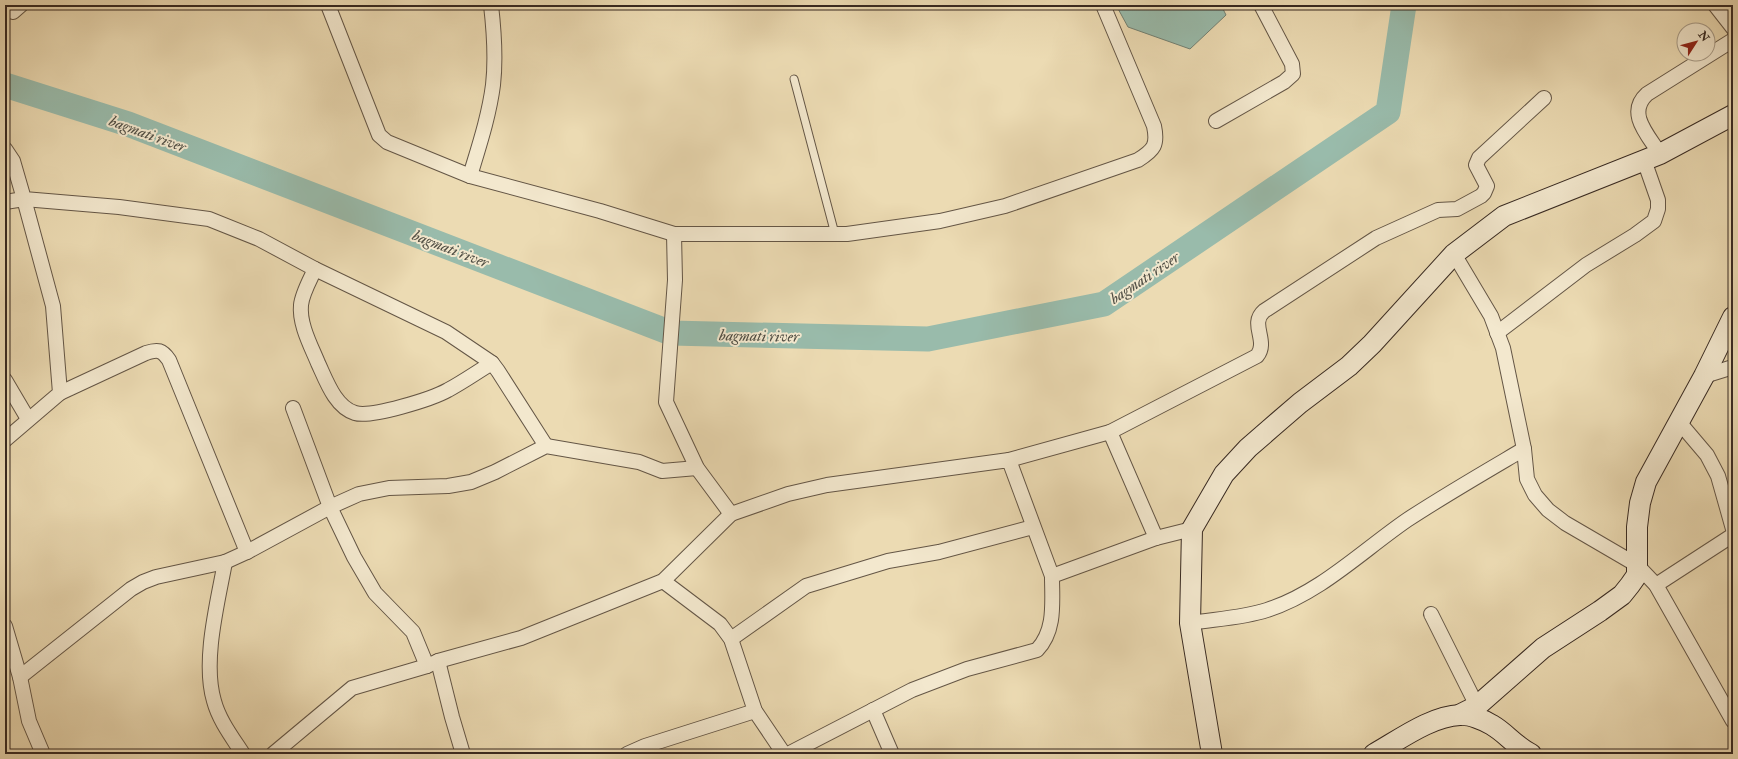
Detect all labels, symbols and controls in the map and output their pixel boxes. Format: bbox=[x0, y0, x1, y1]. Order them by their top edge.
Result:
north arrow bbox=[1676, 22, 1716, 62]
text: N bbox=[1695, 28, 1713, 45]
water label: bagmati river bbox=[106, 111, 190, 157]
water label: bagmati river bbox=[409, 225, 493, 273]
water label: bagmati river bbox=[1105, 247, 1184, 309]
water label: bagmati river bbox=[718, 325, 800, 347]

